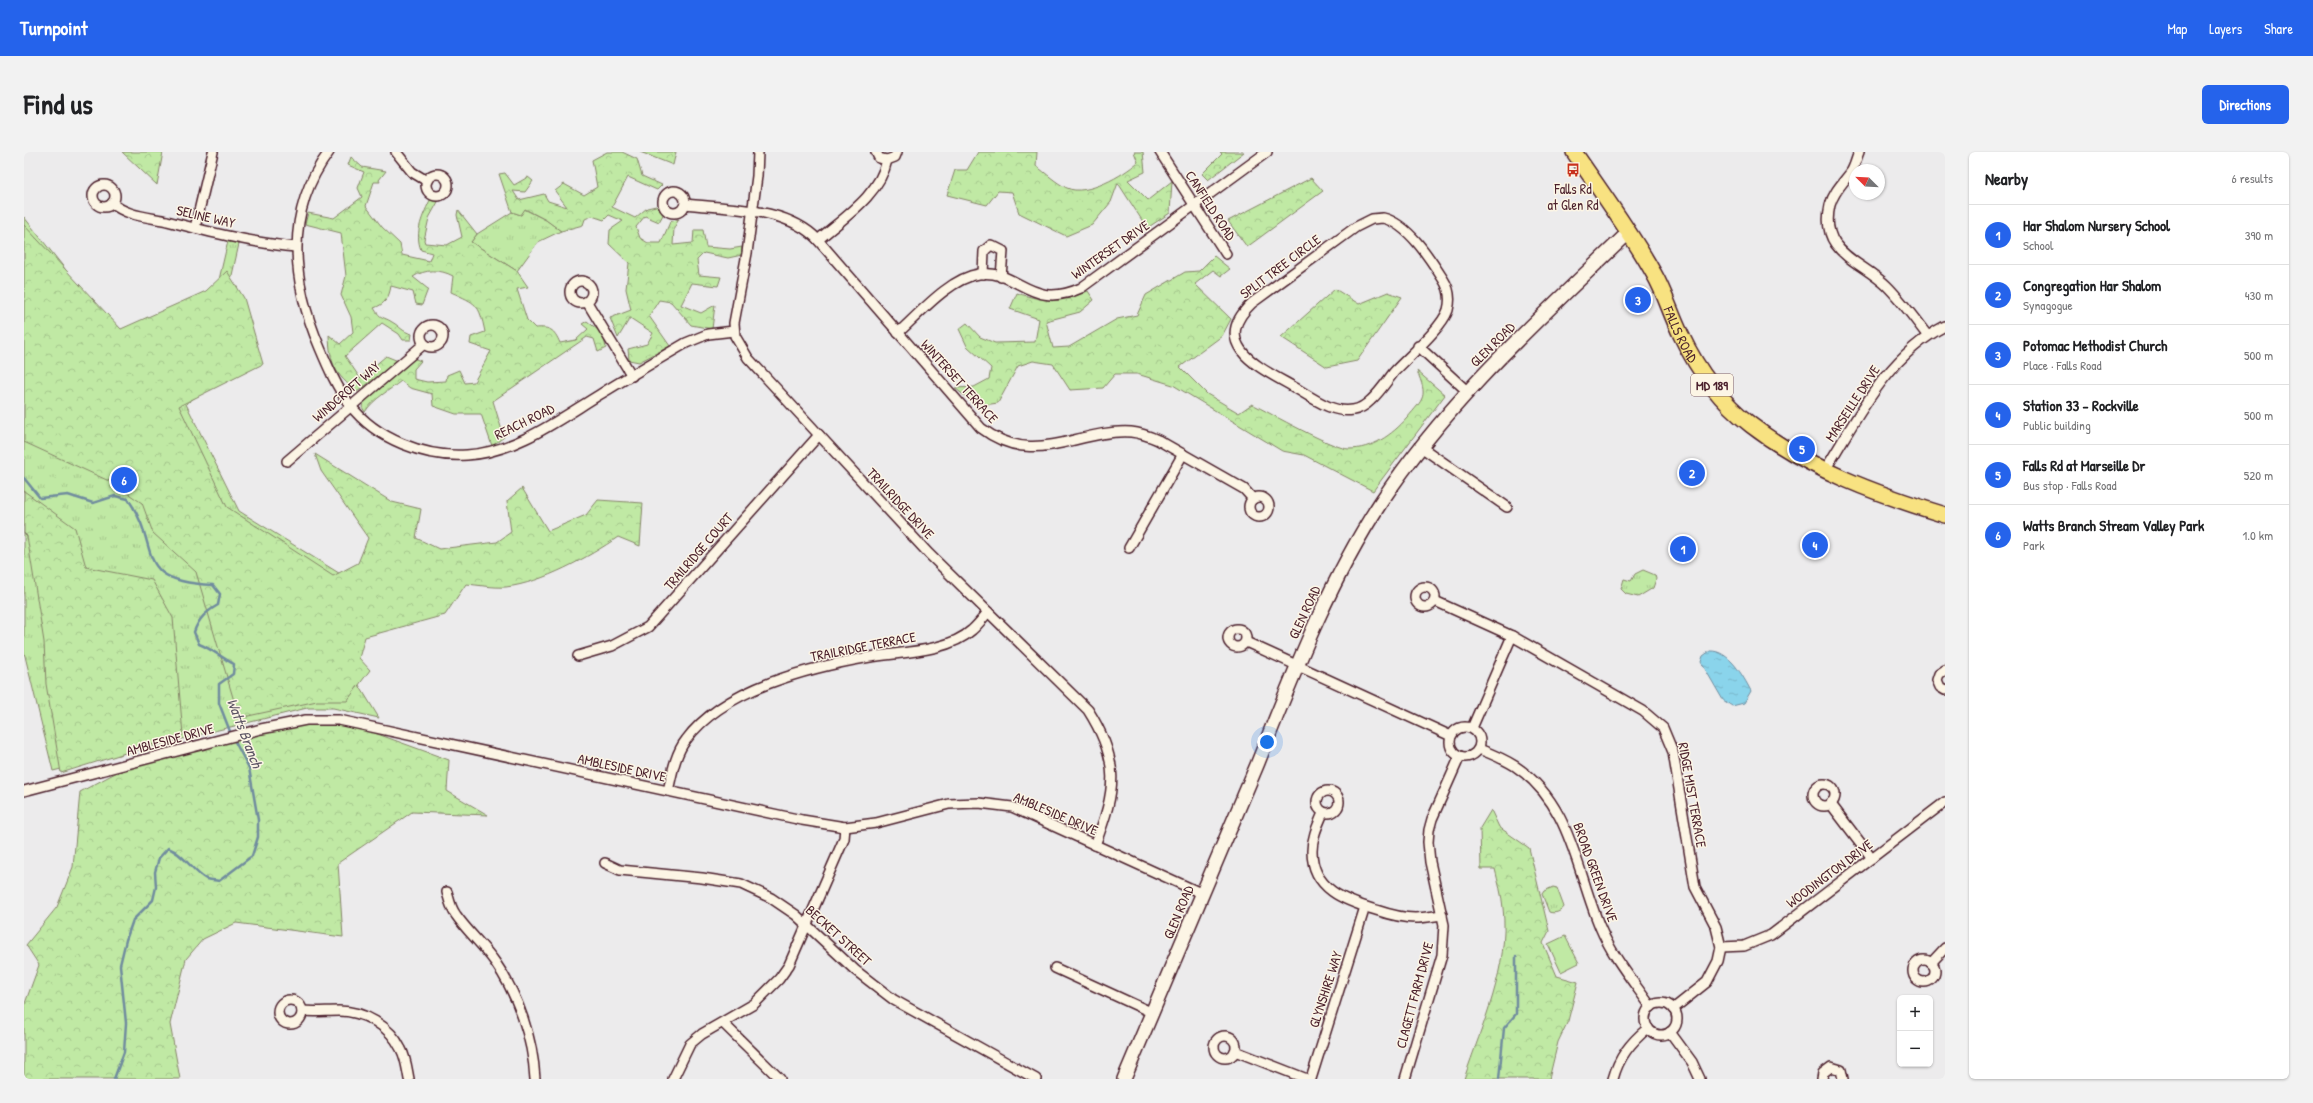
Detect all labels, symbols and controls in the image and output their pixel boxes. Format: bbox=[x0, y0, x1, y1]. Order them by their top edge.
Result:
text: Turnpoint bbox=[20, 15, 88, 41]
text: Map bbox=[2167, 19, 2187, 38]
text: Layers bbox=[2209, 19, 2242, 38]
text: Share bbox=[2264, 19, 2293, 38]
text: Find us bbox=[24, 85, 93, 123]
button: Directions bbox=[2202, 85, 2289, 124]
bus stop icon: Falls Rd at Glen Rd bbox=[1565, 162, 1581, 178]
north arrow bbox=[1849, 164, 1885, 200]
street label: CANFIELD ROAD bbox=[1181, 167, 1241, 244]
text: Nearby bbox=[1985, 167, 2028, 190]
text: 6 results bbox=[2232, 169, 2273, 187]
place label: Falls Rd at Glen Rd bbox=[1548, 179, 1599, 214]
street label: SELINE WAY bbox=[175, 200, 238, 232]
street label: WINTERSET DRIVE bbox=[1067, 215, 1153, 283]
text: Har Shalom Nursery School bbox=[2023, 215, 2170, 236]
text: 1 bbox=[1996, 226, 2000, 244]
text: 390 m bbox=[2245, 226, 2273, 244]
street label: SPLIT TREE CIRCLE bbox=[1236, 229, 1324, 303]
text: School bbox=[2023, 236, 2053, 254]
text: Congregation Har Shalom bbox=[2023, 275, 2161, 296]
pin: 3 bbox=[1625, 285, 1651, 315]
text: 2 bbox=[1995, 286, 2001, 304]
text: 430 m bbox=[2245, 286, 2273, 304]
text: Synagogue bbox=[2023, 296, 2073, 314]
street label: FALLS ROAD bbox=[1660, 302, 1703, 366]
street label: GLEN ROAD bbox=[1465, 317, 1519, 371]
street label: WINTERSET TERRACE bbox=[917, 335, 1003, 427]
text: Potomac Methodist Church bbox=[2023, 335, 2167, 356]
text: 3 bbox=[1995, 346, 2001, 364]
text: 500 m bbox=[2244, 346, 2273, 364]
street label: WINDCROFT WAY bbox=[308, 356, 385, 426]
text: Place · Falls Road bbox=[2023, 356, 2101, 374]
street label: MARSEILLE DRIVE bbox=[1820, 361, 1884, 445]
road number: MD 189 bbox=[1691, 374, 1733, 396]
text: Station 33 - Rockville bbox=[2023, 395, 2139, 416]
street label: REACH ROAD bbox=[491, 398, 557, 444]
text: 4 bbox=[1996, 406, 2000, 424]
text: 500 m bbox=[2244, 406, 2273, 424]
text: Public building bbox=[2023, 416, 2091, 434]
pin: 5 bbox=[1789, 434, 1815, 464]
text: Falls Rd at Marseille Dr bbox=[2023, 455, 2145, 476]
pin: 2 bbox=[1679, 458, 1705, 488]
street label: TRAILRIDGE DRIVE bbox=[863, 463, 939, 543]
pin: 6 bbox=[111, 465, 137, 495]
text: 5 bbox=[1995, 466, 2001, 484]
text: 520 m bbox=[2244, 466, 2273, 484]
text: Bus stop · Falls Road bbox=[2023, 476, 2117, 494]
street label: TRAILRIDGE COURT bbox=[659, 508, 737, 594]
text: Watts Branch Stream Valley Park bbox=[2023, 515, 2204, 536]
text: 6 bbox=[1995, 526, 2001, 544]
text: 1.0 km bbox=[2242, 526, 2273, 544]
pin: 4 bbox=[1802, 530, 1828, 560]
pin: 1 bbox=[1670, 534, 1696, 564]
text: Park bbox=[2023, 536, 2045, 554]
street label: GLEN ROAD bbox=[1283, 582, 1325, 642]
street label: TRAILRIDGE TERRACE bbox=[809, 626, 917, 666]
water label: Watts Branch bbox=[222, 695, 268, 772]
street label: AMBLESIDE DRIVE bbox=[124, 718, 216, 760]
your location bbox=[1257, 732, 1277, 752]
street label: RIDGE MIST TERRACE bbox=[1674, 741, 1712, 849]
street label: AMBLESIDE DRIVE bbox=[576, 748, 668, 786]
street label: AMBLESIDE DRIVE bbox=[1011, 787, 1101, 839]
street label: BROAD GREEN DRIVE bbox=[1569, 820, 1623, 924]
street label: WOODINGTON DRIVE bbox=[1782, 834, 1876, 912]
street label: GLEN ROAD bbox=[1158, 882, 1198, 942]
street label: BECKET STREET bbox=[802, 900, 876, 970]
street label: CLAGETT FARM DRIVE bbox=[1391, 940, 1437, 1050]
street label: GLYNSHIRE WAY bbox=[1304, 948, 1347, 1030]
map controls bbox=[1897, 995, 1933, 1067]
button: + bbox=[1897, 995, 1933, 1031]
button: − bbox=[1897, 1031, 1933, 1067]

